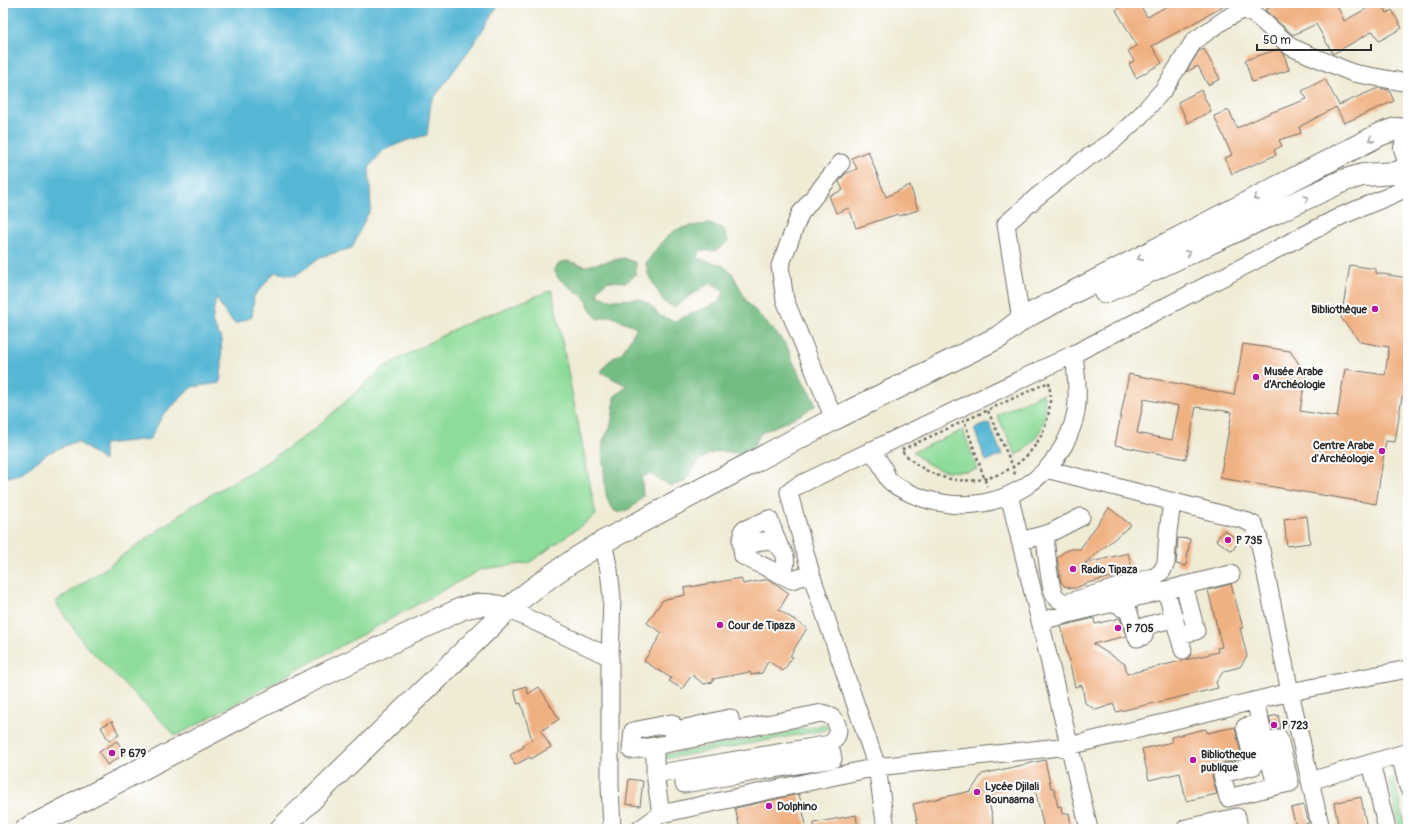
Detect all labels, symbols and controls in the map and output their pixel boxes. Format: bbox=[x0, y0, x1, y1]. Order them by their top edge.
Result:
scale bar bbox=[1257, 26, 1371, 52]
text: 50 m bbox=[1263, 33, 1291, 48]
one-way arrow bbox=[1368, 134, 1375, 141]
one-way arrow bbox=[1253, 194, 1260, 201]
one-way arrow bbox=[1301, 195, 1309, 203]
one-way arrow bbox=[1184, 250, 1191, 258]
one-way arrow bbox=[1137, 253, 1144, 261]
place label: Bibliothèque bbox=[1311, 303, 1368, 316]
marker: Bibliothèque bbox=[1370, 304, 1380, 314]
place label: Musée Arabe d’Archéologie bbox=[1264, 365, 1326, 391]
marker: Musée Arabe d’Archéologie bbox=[1251, 372, 1261, 382]
place label: Centre Arabe d'Archéologie bbox=[1311, 439, 1375, 465]
marker: Centre Arabe d'Archéologie bbox=[1377, 446, 1387, 456]
place label: P 735 bbox=[1236, 534, 1262, 547]
marker: P 735 bbox=[1223, 535, 1233, 545]
place label: Radio Tipaza bbox=[1081, 563, 1137, 576]
marker: Radio Tipaza bbox=[1068, 564, 1078, 574]
place label: Cour de Tipaza bbox=[728, 619, 795, 632]
marker: Cour de Tipaza bbox=[715, 620, 725, 630]
place label: P 705 bbox=[1126, 622, 1154, 635]
marker: P 705 bbox=[1113, 623, 1123, 633]
place label: P 723 bbox=[1282, 719, 1308, 732]
marker: P 723 bbox=[1269, 720, 1279, 730]
place label: P 679 bbox=[120, 747, 147, 760]
marker: P 679 bbox=[107, 748, 117, 758]
place label: Bibliotheque publique bbox=[1201, 748, 1257, 774]
marker: Bibliotheque publique bbox=[1188, 755, 1198, 765]
place label: Lycée Djilali Bounaama bbox=[985, 780, 1039, 806]
marker: Lycée Djilali Bounaama bbox=[972, 787, 982, 797]
place label: Dolphino bbox=[777, 800, 817, 813]
marker: Dolphino bbox=[764, 801, 774, 811]

